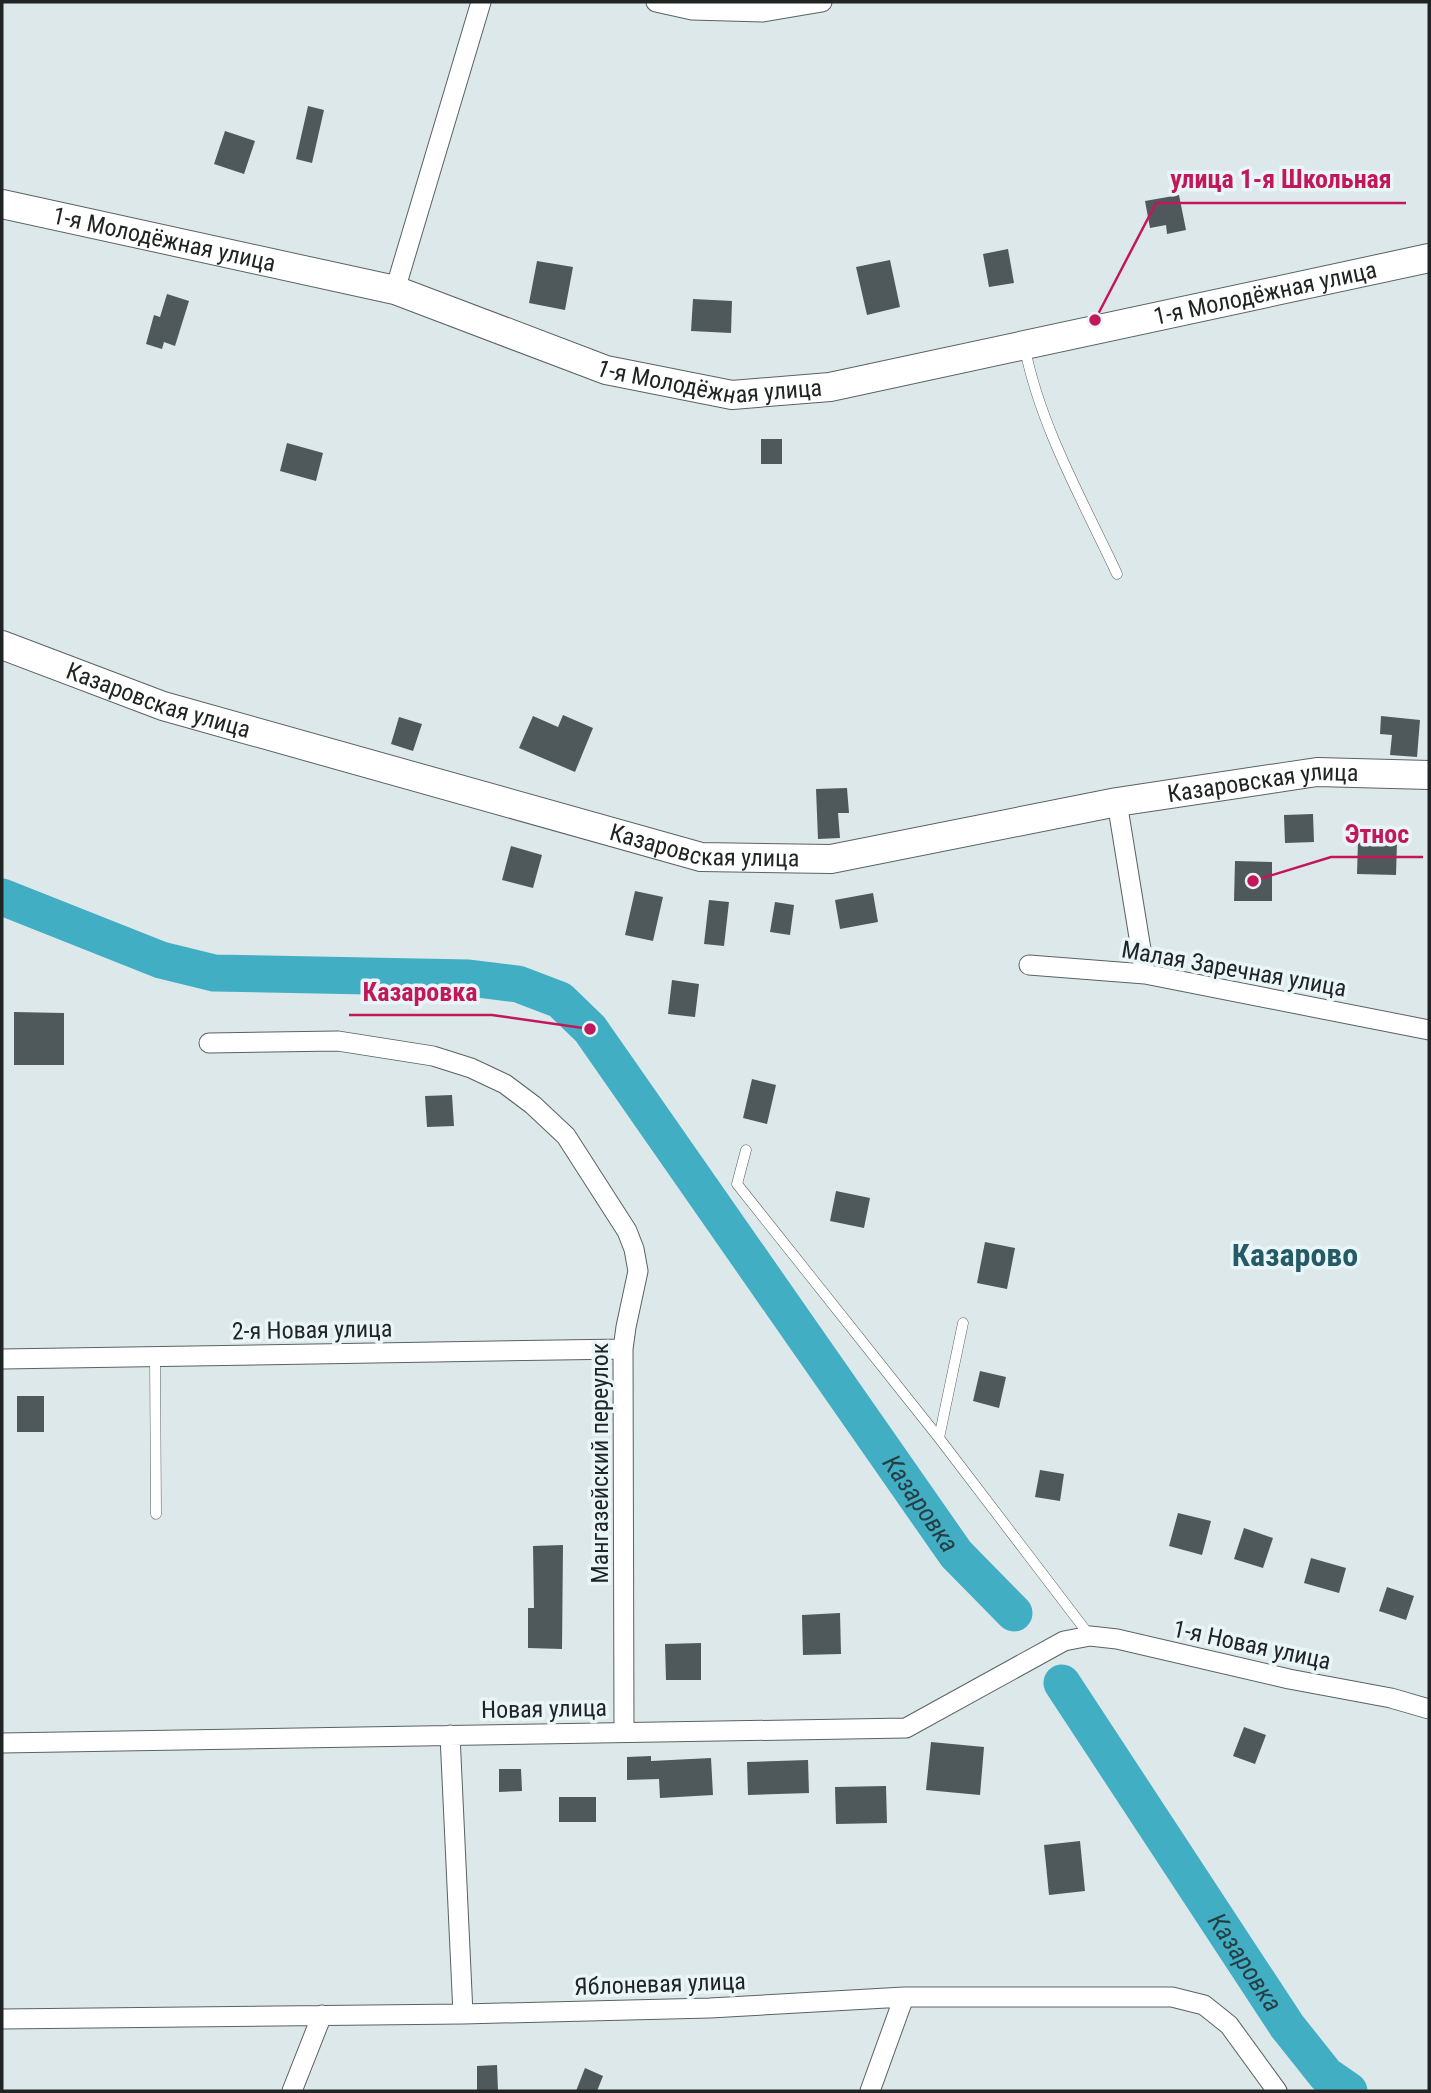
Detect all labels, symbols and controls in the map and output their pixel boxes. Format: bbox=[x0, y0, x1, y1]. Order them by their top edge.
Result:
callout: улица 1-я Школьная bbox=[1156, 156, 1406, 203]
text: улица 1-я Школьная bbox=[1170, 164, 1392, 194]
street label: 1-я Молодёжная улица bbox=[50, 202, 278, 277]
street label: 1-я Молодёжная улица bbox=[1151, 256, 1379, 331]
street label: 1-я Молодёжная улица bbox=[593, 354, 823, 409]
street label: Казаровская улица bbox=[62, 657, 254, 744]
street label: Казаровская улица bbox=[1166, 757, 1359, 808]
callout: Этнос bbox=[1331, 810, 1423, 857]
street label: Казаровская улица bbox=[607, 818, 799, 873]
text: Этнос bbox=[1345, 819, 1409, 849]
street label: Малая Заречная улица bbox=[1119, 935, 1349, 1003]
callout: Казаровка bbox=[349, 968, 492, 1015]
text: Казаровка bbox=[362, 977, 478, 1007]
district label: Казарово bbox=[1232, 1236, 1358, 1274]
street label: 2-я Новая улица bbox=[231, 1315, 393, 1345]
street label: Мангазейский переулок bbox=[586, 1342, 614, 1583]
water label: Казаровка bbox=[876, 1449, 965, 1558]
street label: 1-я Новая улица bbox=[1171, 1615, 1333, 1675]
street label: Новая улица bbox=[481, 1694, 607, 1724]
water label: Казаровка bbox=[1202, 1907, 1288, 2017]
street label: Яблоневая улица bbox=[574, 1967, 746, 2001]

